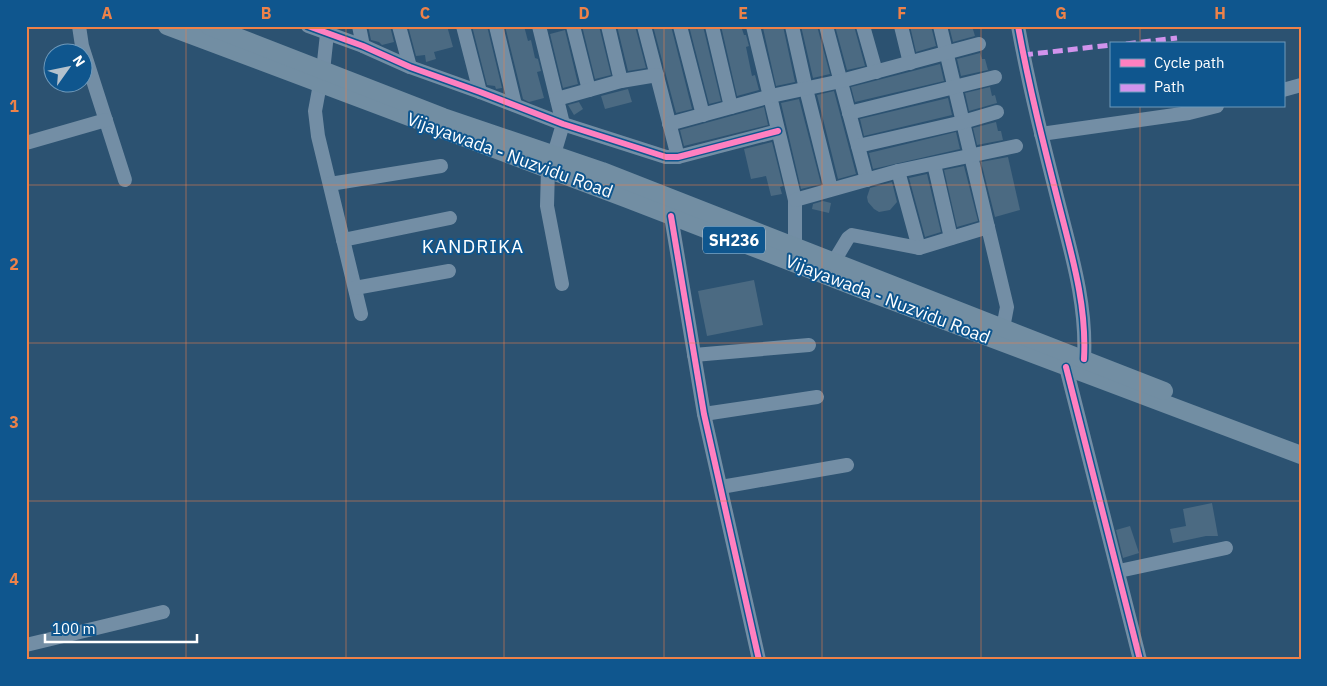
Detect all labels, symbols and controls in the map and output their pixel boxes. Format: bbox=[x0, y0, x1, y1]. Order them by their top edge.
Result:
text: A bbox=[102, 3, 113, 23]
text: B bbox=[261, 3, 272, 23]
text: C bbox=[420, 3, 430, 23]
text: D bbox=[578, 3, 590, 23]
text: E bbox=[738, 3, 748, 23]
text: F bbox=[897, 3, 907, 23]
text: G bbox=[1055, 3, 1067, 23]
text: H bbox=[1214, 3, 1226, 23]
north arrow bbox=[42, 42, 92, 92]
legend bbox=[1110, 42, 1284, 108]
text: N bbox=[69, 52, 89, 70]
text: Cycle path bbox=[1154, 53, 1225, 72]
text: Path bbox=[1154, 77, 1185, 96]
text: 1 bbox=[9, 96, 19, 116]
street label: Vijayawada - Nuzvidu Road bbox=[404, 107, 616, 203]
road number: SH236 bbox=[703, 226, 765, 254]
district label: KANDRIKA bbox=[422, 234, 524, 258]
street label: Vijayawada - Nuzvidu Road bbox=[782, 249, 994, 349]
text: 2 bbox=[9, 254, 19, 274]
text: 3 bbox=[9, 412, 19, 432]
text: 4 bbox=[9, 569, 19, 589]
scale bar bbox=[45, 611, 198, 643]
text: 100 m bbox=[52, 619, 96, 638]

